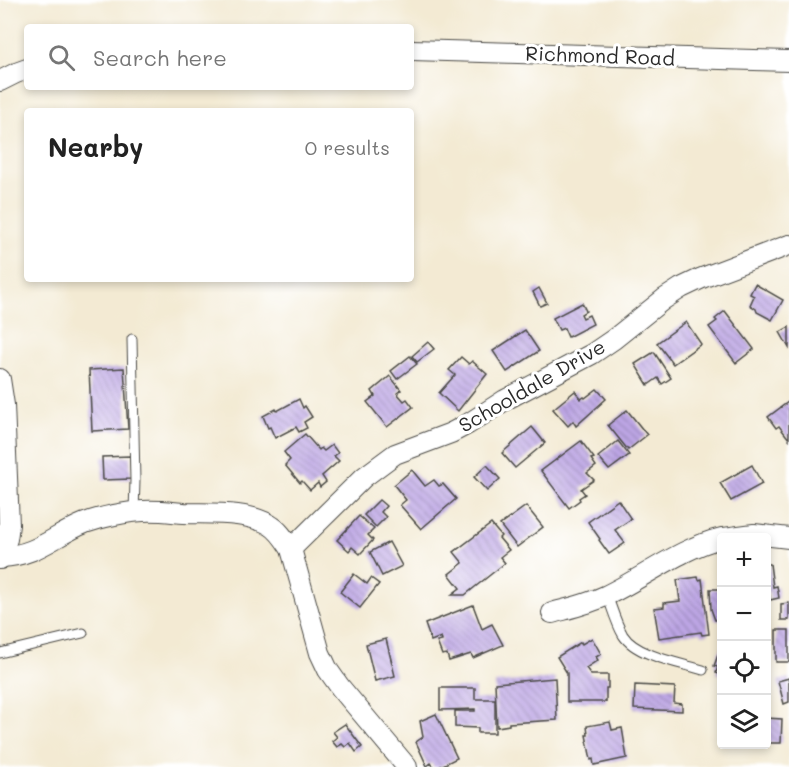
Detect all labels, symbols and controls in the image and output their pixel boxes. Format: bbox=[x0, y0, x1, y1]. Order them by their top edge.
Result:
search box bbox=[24, 24, 414, 90]
street label: Richmond Road bbox=[525, 39, 675, 71]
icon: search bbox=[45, 41, 78, 74]
text: Search here bbox=[93, 43, 227, 72]
text: Nearby bbox=[48, 130, 143, 164]
text: 0 results bbox=[305, 134, 390, 160]
street label: Schooldale Drive bbox=[454, 333, 609, 438]
map controls bbox=[717, 533, 771, 749]
button: + bbox=[717, 533, 771, 587]
button: − bbox=[717, 587, 771, 641]
button: locate bbox=[717, 641, 771, 695]
button: layers bbox=[717, 695, 771, 749]

